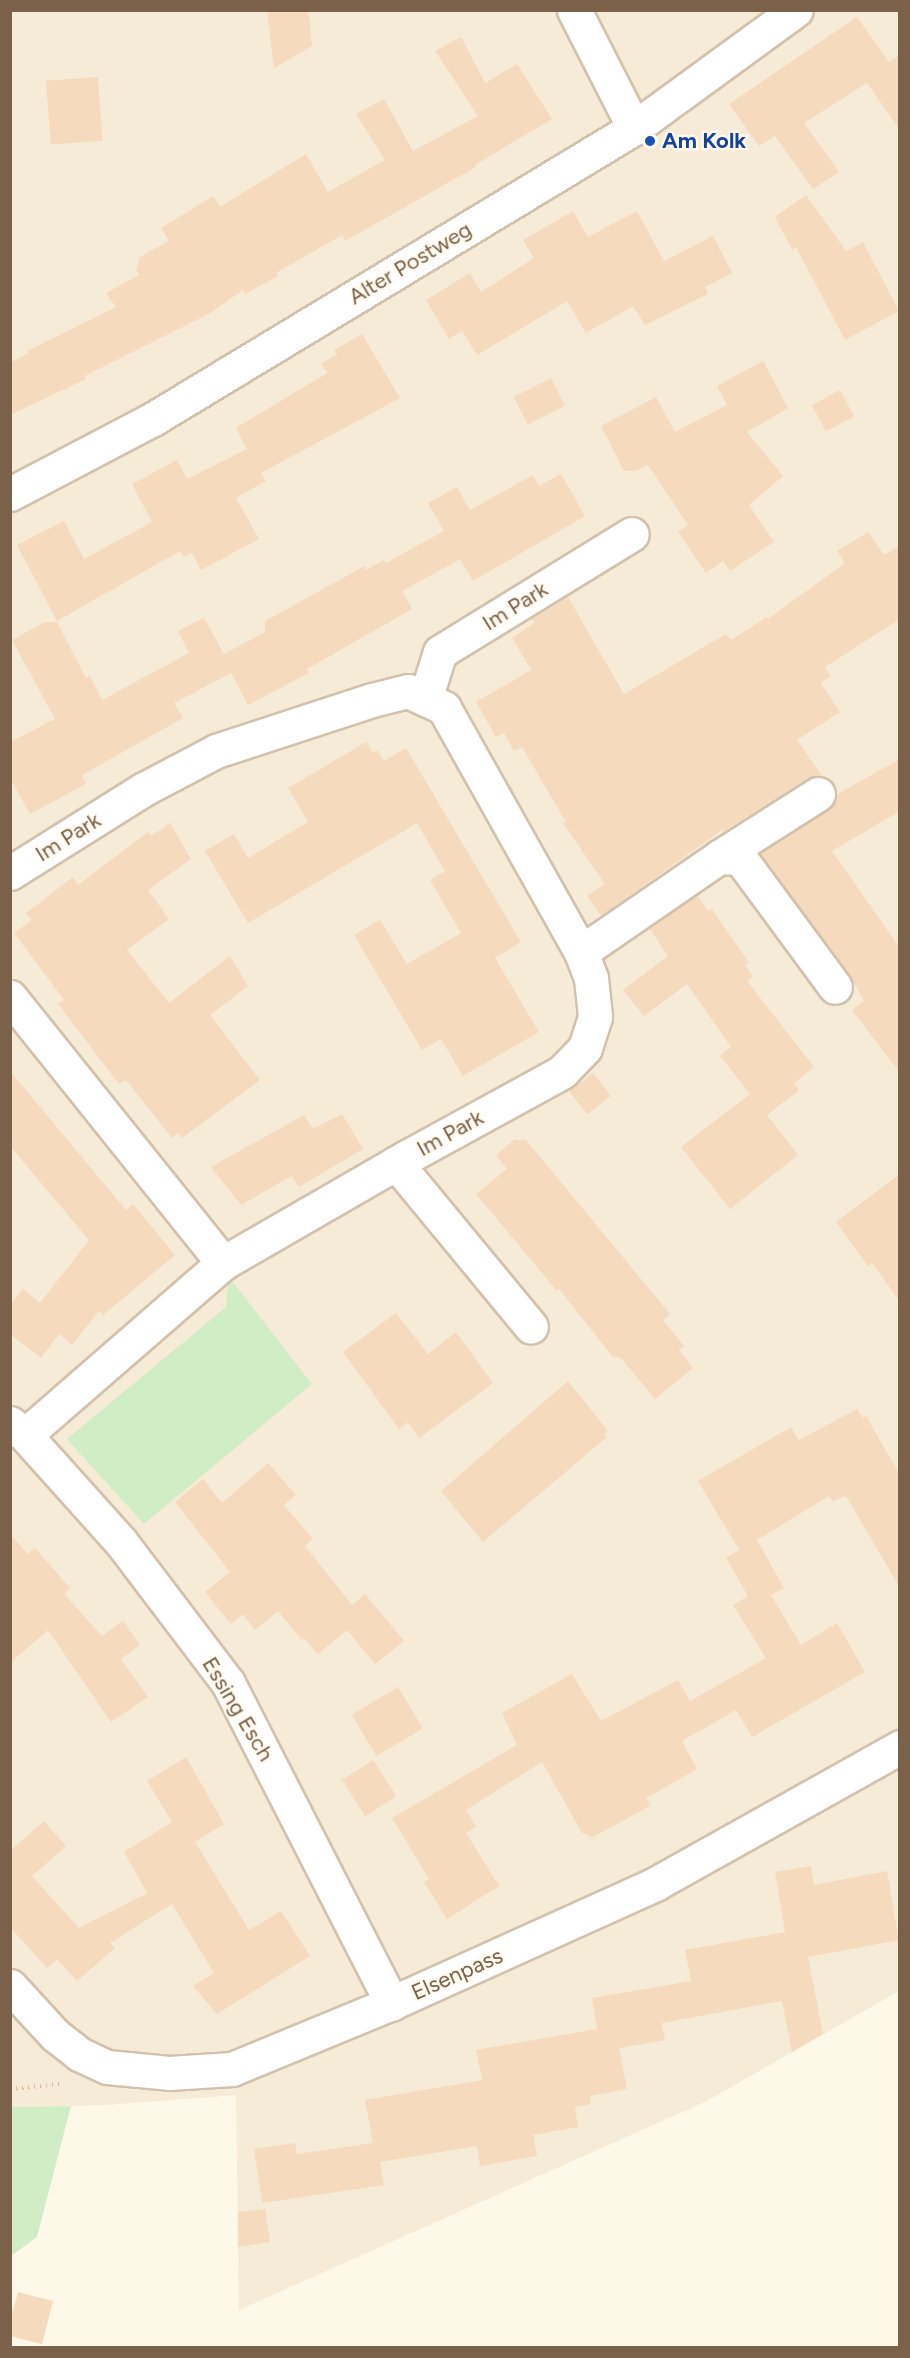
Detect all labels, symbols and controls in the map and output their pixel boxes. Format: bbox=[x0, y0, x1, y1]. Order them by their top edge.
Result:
place label: Am Kolk bbox=[662, 128, 746, 154]
marker: Am Kolk bbox=[643, 134, 657, 148]
street label: Alter Postweg bbox=[344, 216, 476, 310]
street label: Im Park bbox=[477, 576, 553, 636]
street label: Im Park bbox=[30, 807, 106, 867]
street label: Im Park bbox=[412, 1104, 488, 1162]
street label: Essing Esch bbox=[197, 1652, 279, 1766]
street label: Elsenpass bbox=[407, 1942, 507, 2006]

